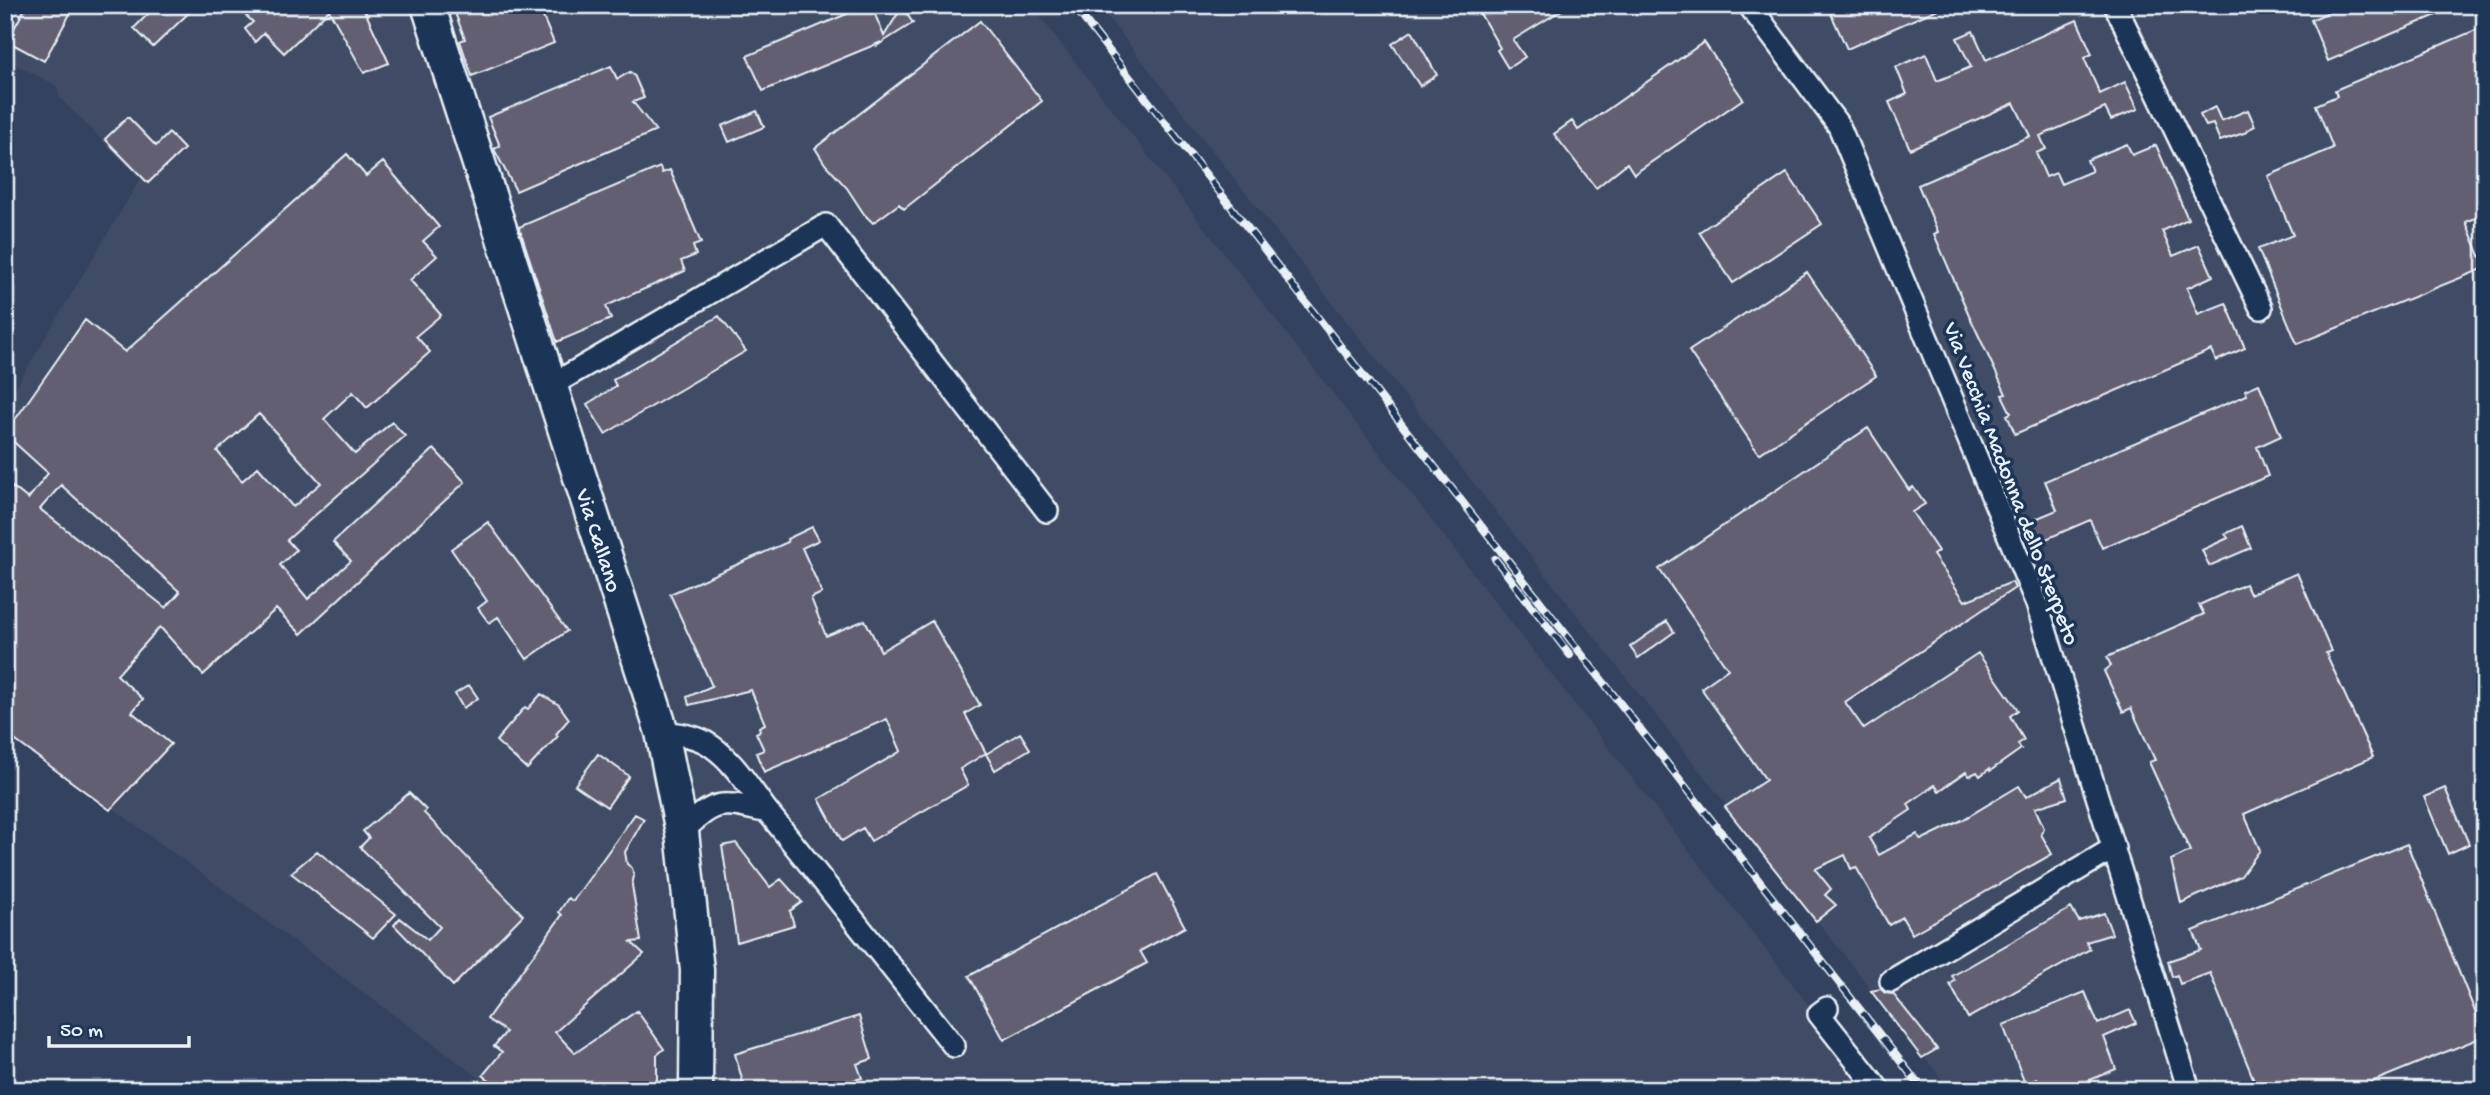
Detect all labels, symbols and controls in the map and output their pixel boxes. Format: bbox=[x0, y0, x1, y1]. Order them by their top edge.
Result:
street label: Via Vecchia Madonna dello Sterpeto bbox=[1935, 318, 2084, 649]
street label: Via Callano bbox=[567, 485, 626, 596]
scale bar bbox=[49, 1004, 189, 1048]
text: 50 m bbox=[60, 1020, 103, 1045]

